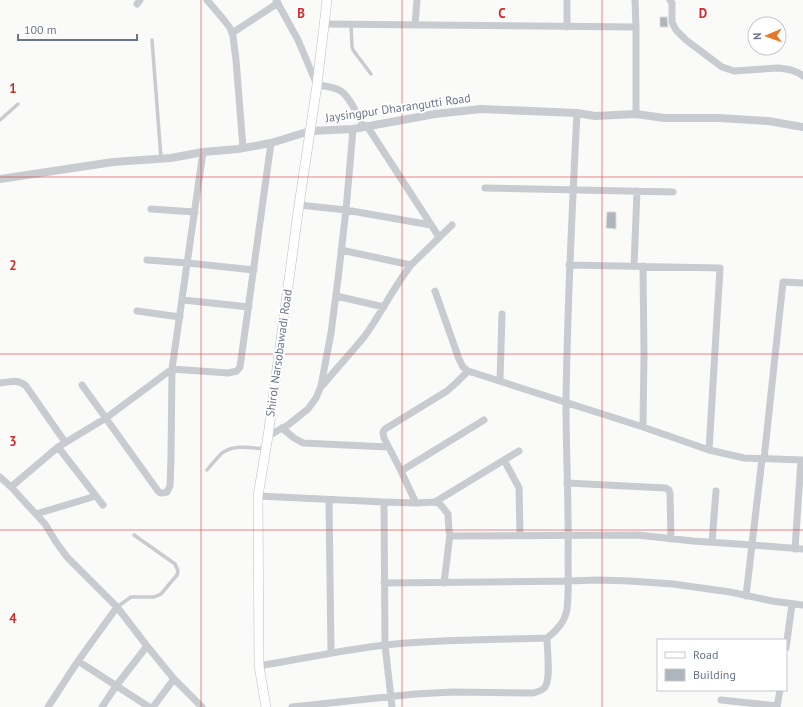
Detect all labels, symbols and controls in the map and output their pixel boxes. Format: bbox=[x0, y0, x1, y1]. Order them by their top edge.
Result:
text: B bbox=[297, 5, 305, 22]
text: C bbox=[498, 5, 506, 22]
text: D bbox=[699, 5, 707, 22]
scale bar bbox=[18, 16, 137, 42]
north arrow bbox=[747, 16, 787, 56]
text: 100 m bbox=[24, 22, 57, 37]
text: N bbox=[750, 32, 764, 40]
text: 1 bbox=[9, 80, 17, 97]
street label: Jaysingpur Dharangutti Road bbox=[323, 90, 471, 125]
text: 2 bbox=[9, 257, 17, 274]
street label: Shirol Narsobawadi Road bbox=[262, 288, 295, 418]
text: 3 bbox=[9, 433, 17, 450]
text: 4 bbox=[9, 610, 17, 627]
legend bbox=[657, 639, 787, 691]
text: Road bbox=[693, 647, 718, 662]
text: Building bbox=[693, 667, 736, 682]

